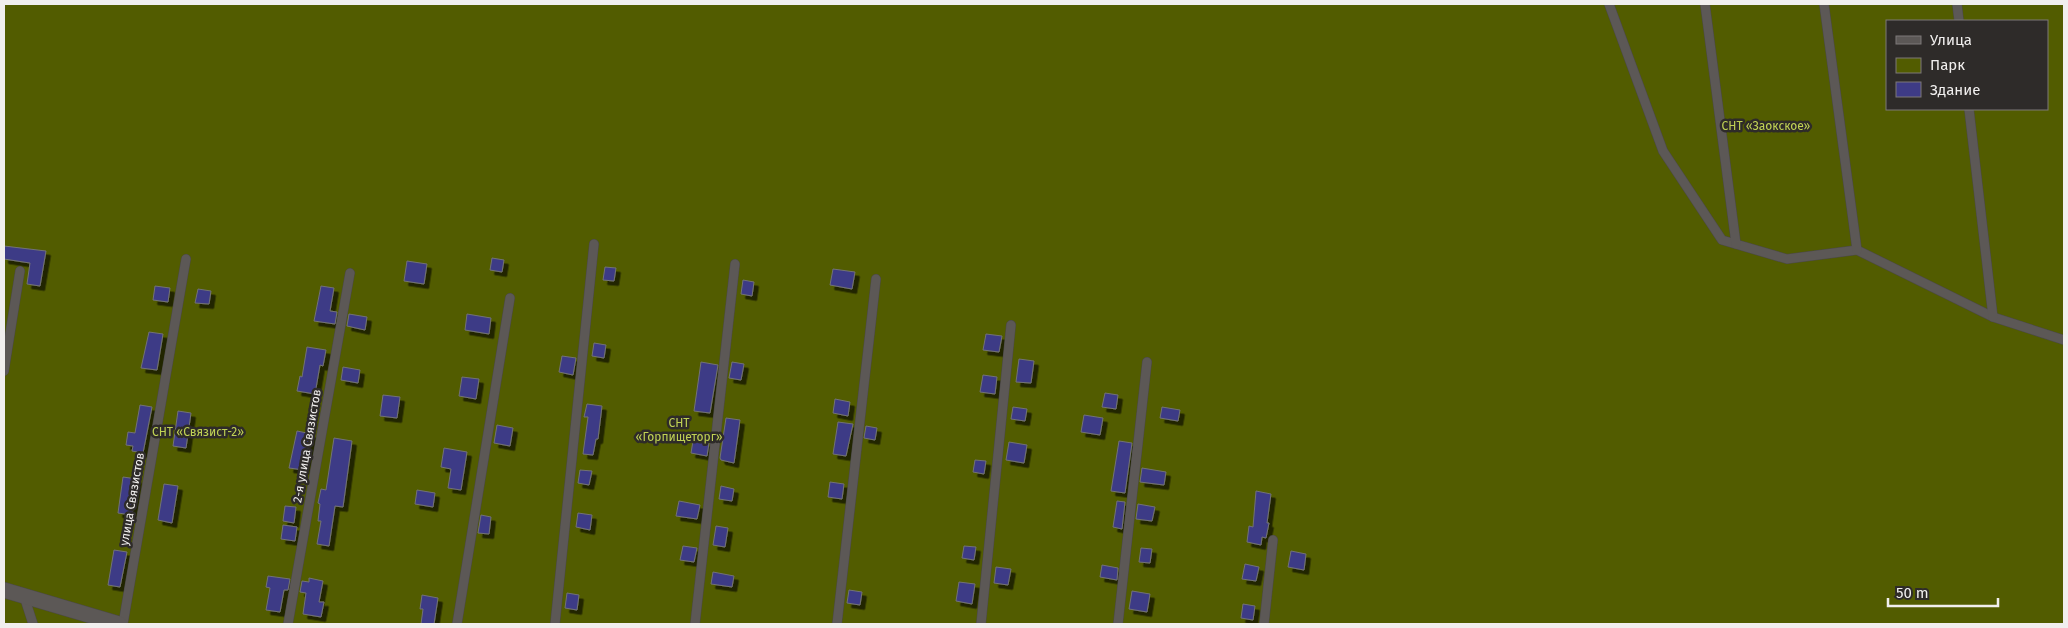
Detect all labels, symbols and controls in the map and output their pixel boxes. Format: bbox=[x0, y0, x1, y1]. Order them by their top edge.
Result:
legend bbox=[1886, 20, 2048, 110]
text: Улица bbox=[1930, 31, 1972, 49]
text: Парк bbox=[1930, 56, 1965, 74]
text: Здание bbox=[1930, 81, 1980, 99]
park label: СНТ «Заокское» bbox=[1722, 119, 1811, 133]
street label: 2-я улица Связистов bbox=[290, 388, 324, 504]
park label: СНТ «Горпищеторг» bbox=[636, 416, 723, 444]
park label: СНТ «Связист-2» bbox=[152, 425, 244, 439]
street label: улица Связистов bbox=[117, 451, 147, 547]
scale bar bbox=[1888, 576, 1998, 608]
text: 50 m bbox=[1896, 584, 1929, 602]

